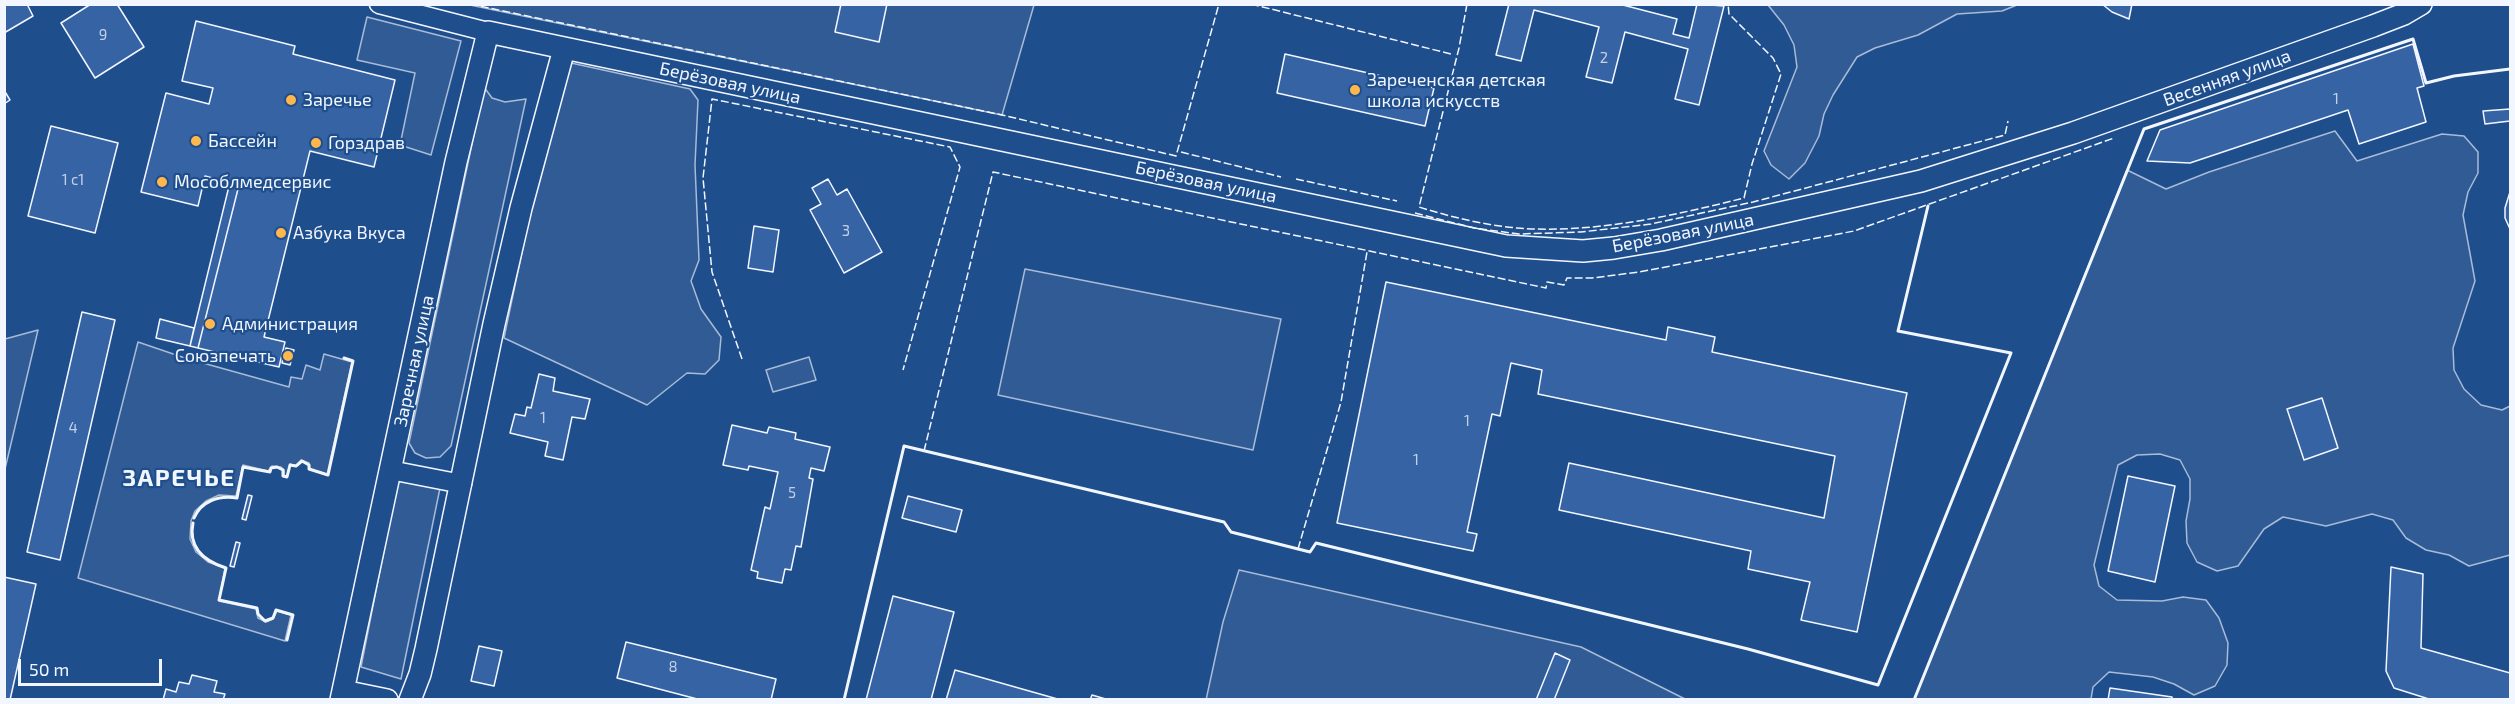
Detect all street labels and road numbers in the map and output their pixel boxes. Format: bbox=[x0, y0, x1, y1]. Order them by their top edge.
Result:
street label: Весенняя улица bbox=[2160, 45, 2294, 111]
street label: Берёзовая улица bbox=[657, 57, 803, 109]
street label: Берёзовая улица bbox=[1133, 156, 1279, 208]
street label: Берёзовая улица bbox=[1610, 209, 1756, 257]
street label: Заречная улица bbox=[389, 293, 439, 429]

